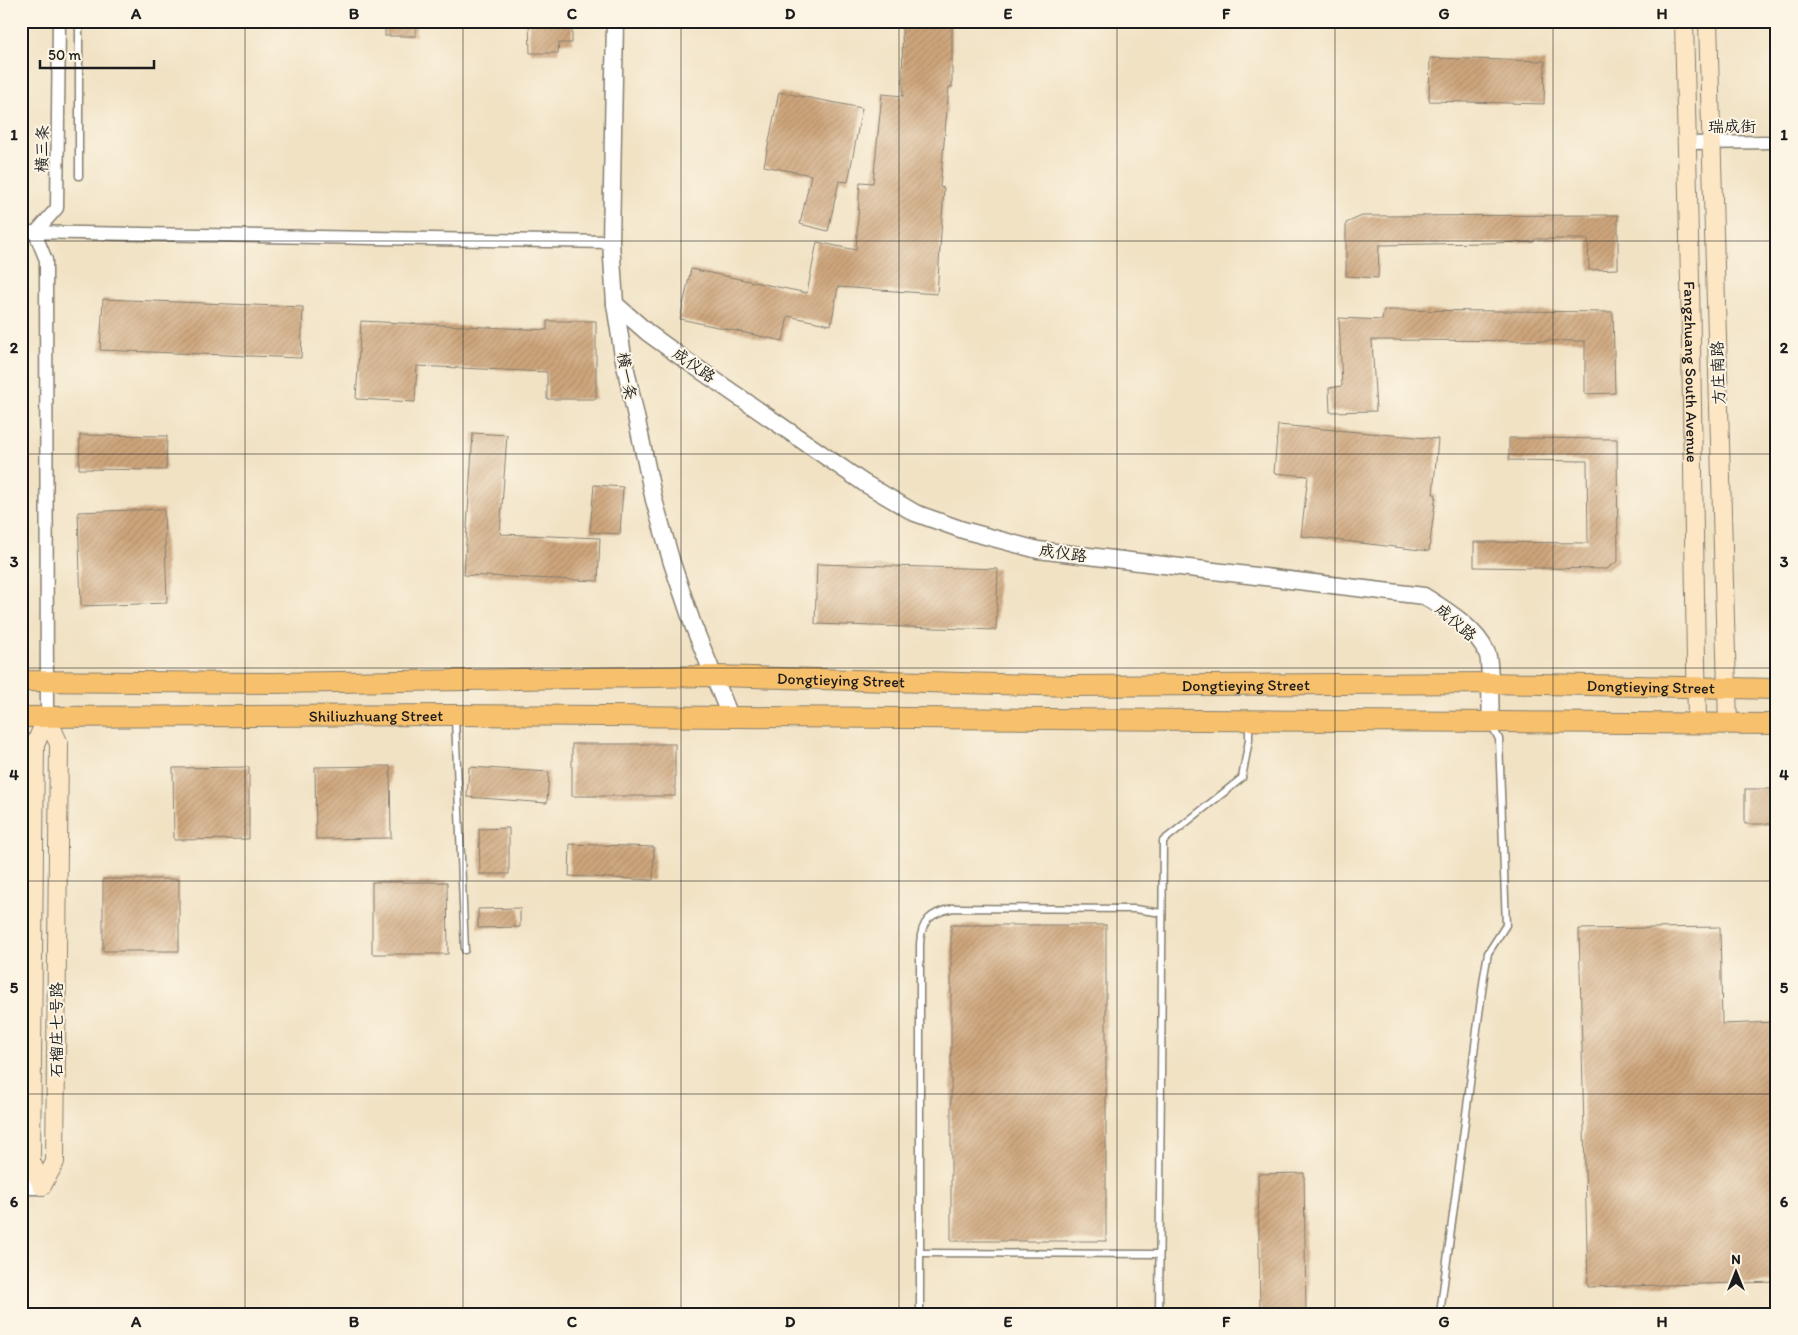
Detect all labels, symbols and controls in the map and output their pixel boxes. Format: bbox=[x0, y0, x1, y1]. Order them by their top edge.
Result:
text: A bbox=[130, 4, 142, 23]
text: B bbox=[349, 4, 360, 23]
text: C bbox=[567, 4, 578, 23]
text: D bbox=[785, 4, 796, 23]
text: E bbox=[1004, 4, 1013, 23]
text: F bbox=[1222, 4, 1231, 23]
text: G bbox=[1438, 4, 1450, 23]
text: H bbox=[1656, 4, 1668, 23]
scale bar bbox=[40, 38, 154, 70]
text: 50 m bbox=[48, 46, 81, 64]
street label: 瑞成街 bbox=[1708, 117, 1756, 136]
text: 1 bbox=[10, 125, 18, 144]
street label: 横三条 bbox=[32, 125, 52, 173]
text: 1 bbox=[1780, 125, 1788, 144]
street label: Fangzhuang South Avenue bbox=[1681, 281, 1702, 463]
text: 2 bbox=[10, 338, 19, 357]
text: 2 bbox=[1780, 338, 1789, 357]
street label: 方庄南路 bbox=[1707, 341, 1729, 405]
street label: 成仪路 bbox=[669, 343, 719, 387]
street label: 横一条 bbox=[613, 351, 641, 401]
street label: 成仪路 bbox=[1038, 540, 1088, 566]
text: 3 bbox=[10, 552, 19, 571]
text: 3 bbox=[1780, 552, 1789, 571]
street label: 成仪路 bbox=[1432, 599, 1480, 645]
street label: Dongtieying Street bbox=[777, 668, 905, 691]
street label: Dongtieying Street bbox=[1182, 675, 1310, 695]
street label: Dongtieying Street bbox=[1586, 676, 1715, 697]
street label: Shiliuzhuang Street bbox=[309, 706, 443, 725]
text: 4 bbox=[9, 765, 19, 784]
text: 4 bbox=[1779, 765, 1789, 784]
text: 5 bbox=[10, 978, 19, 997]
text: 5 bbox=[1780, 978, 1789, 997]
street label: 石榴庄七号路 bbox=[47, 982, 66, 1078]
text: 6 bbox=[10, 1192, 19, 1211]
text: 6 bbox=[1780, 1192, 1789, 1211]
north arrow bbox=[1710, 1248, 1760, 1298]
text: N bbox=[1731, 1251, 1741, 1268]
text: A bbox=[130, 1312, 142, 1331]
text: B bbox=[349, 1312, 360, 1331]
text: C bbox=[567, 1312, 578, 1331]
text: D bbox=[785, 1312, 796, 1331]
text: E bbox=[1004, 1312, 1013, 1331]
text: F bbox=[1222, 1312, 1231, 1331]
text: G bbox=[1438, 1312, 1450, 1331]
text: H bbox=[1656, 1312, 1668, 1331]

